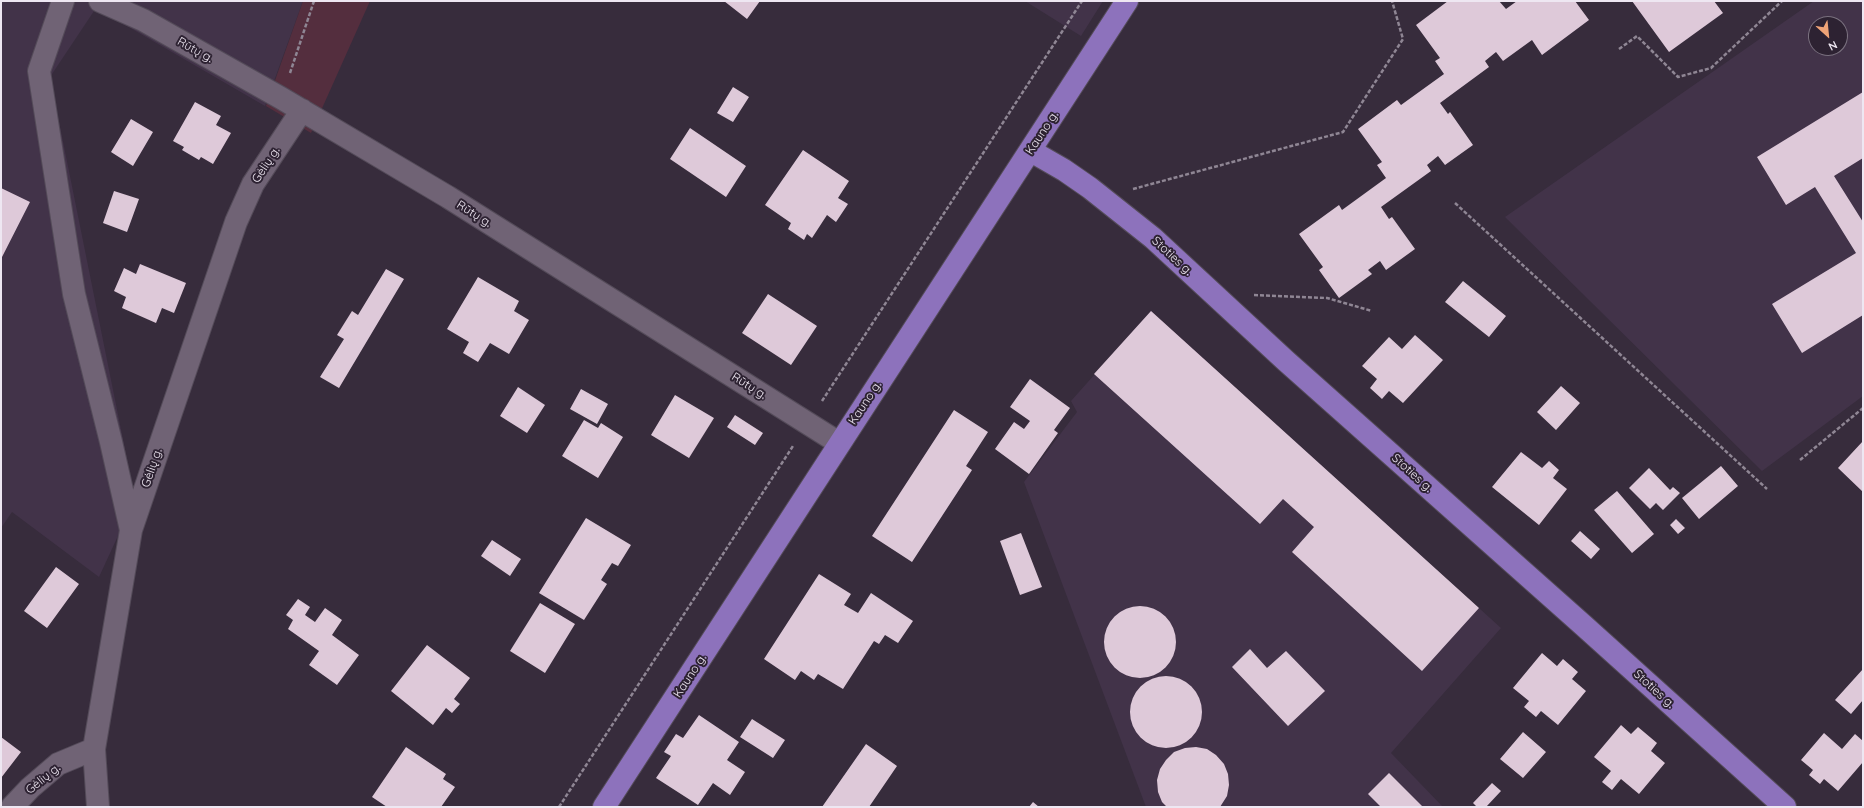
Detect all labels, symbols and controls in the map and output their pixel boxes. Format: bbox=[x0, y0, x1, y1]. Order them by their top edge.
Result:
north arrow bbox=[1808, 16, 1848, 56]
street label: Rūtų g. bbox=[175, 34, 215, 66]
text: N bbox=[1826, 38, 1840, 54]
street label: Kauno g. bbox=[1023, 108, 1061, 158]
street label: Gėlių g. bbox=[249, 144, 283, 186]
street label: Rūtų g. bbox=[454, 198, 494, 230]
street label: Stoties g. bbox=[1149, 234, 1195, 278]
street label: Rūtų g. bbox=[729, 370, 769, 402]
street label: Kauno g. bbox=[846, 378, 884, 428]
street label: Gėlių g. bbox=[139, 447, 165, 489]
street label: Stoties g. bbox=[1389, 451, 1435, 495]
street label: Kauno g. bbox=[671, 651, 709, 701]
street label: Stoties g. bbox=[1631, 667, 1677, 711]
street label: Gėlių g. bbox=[23, 761, 63, 797]

